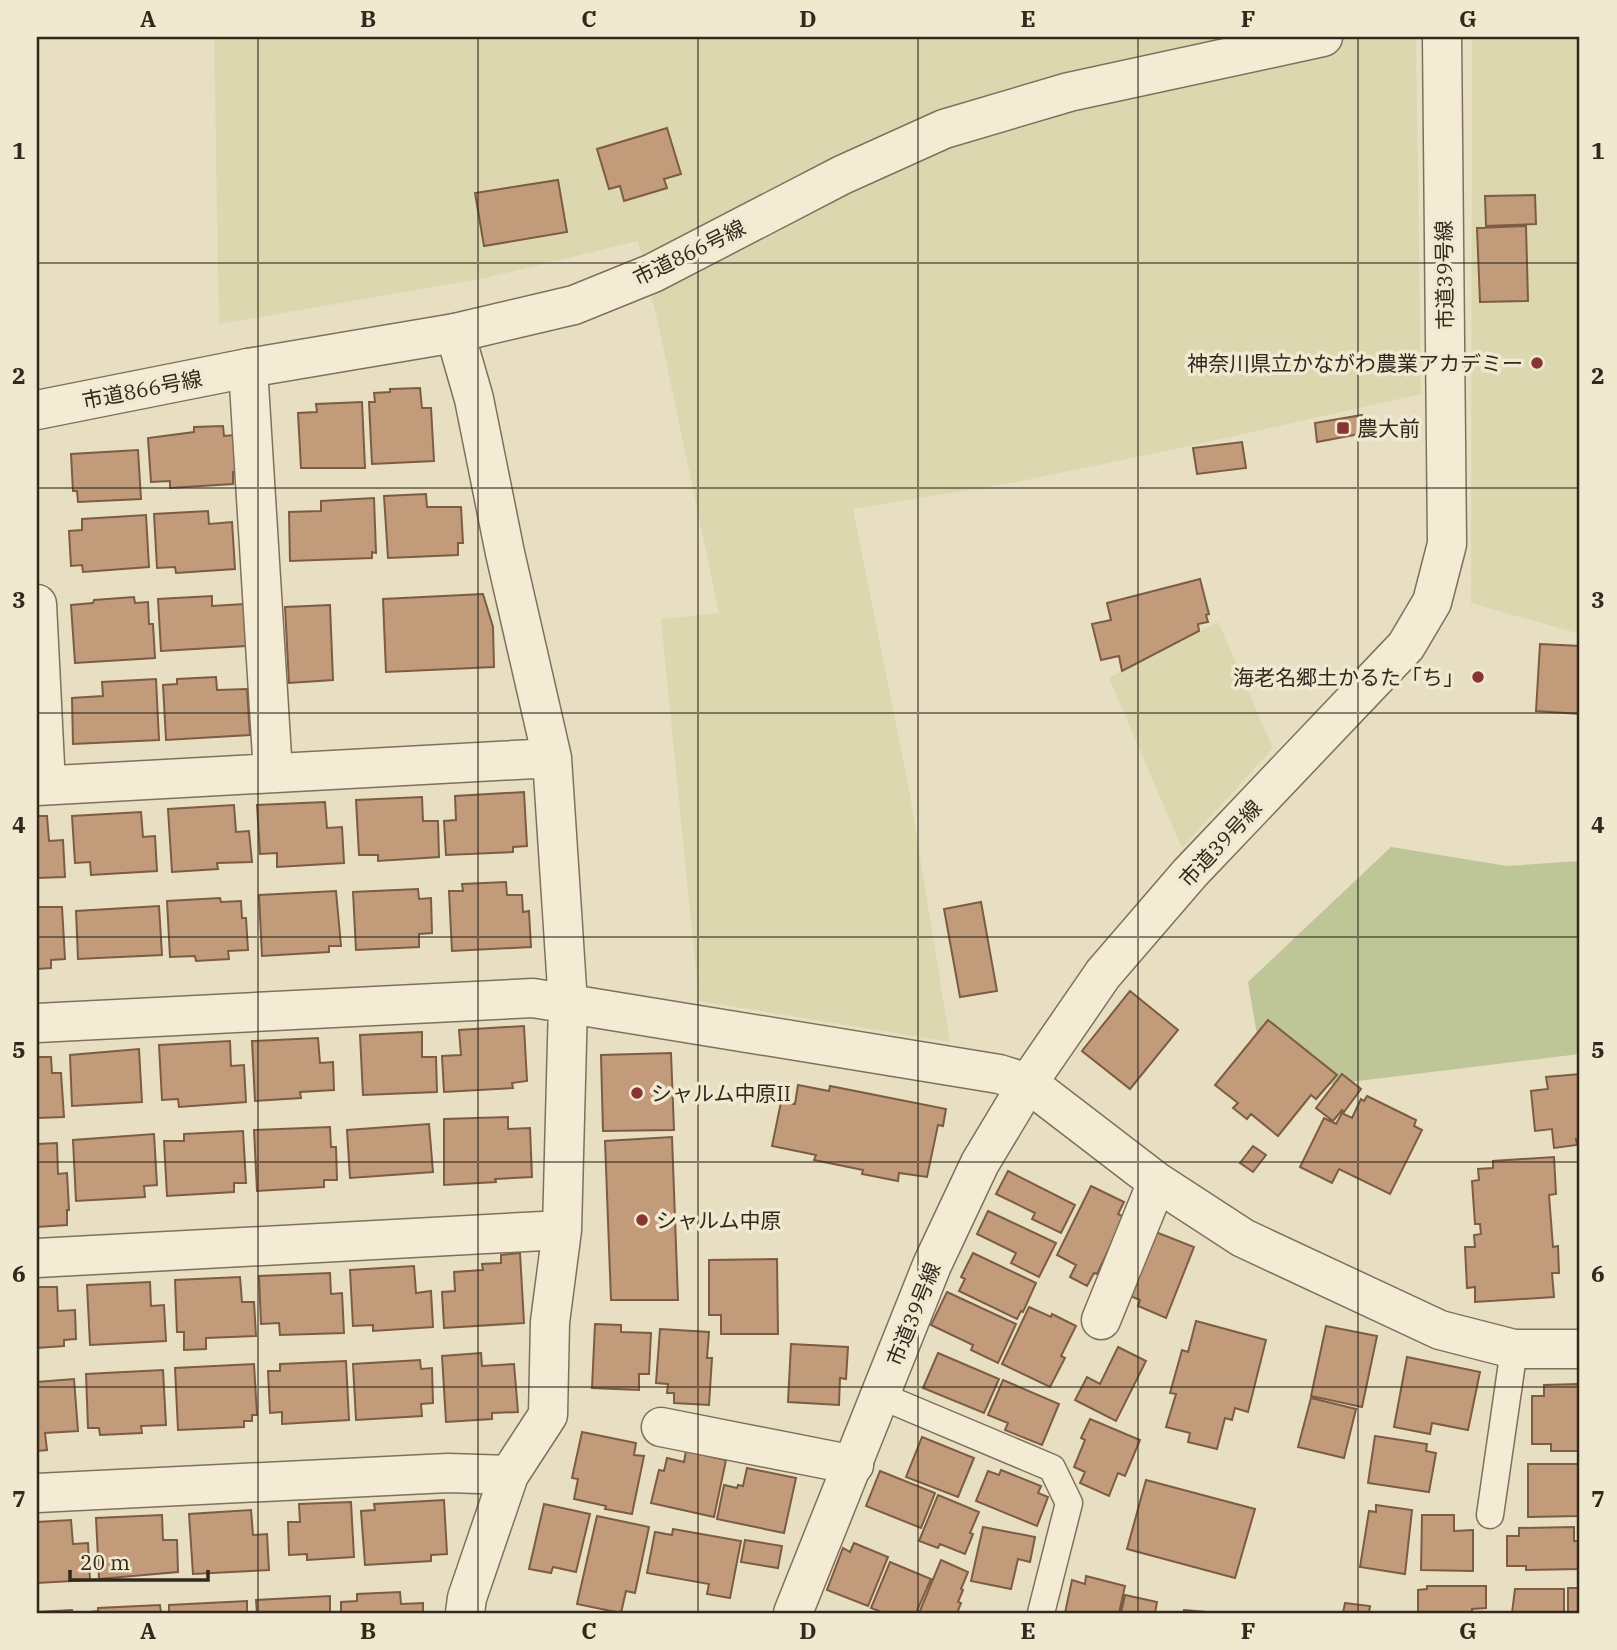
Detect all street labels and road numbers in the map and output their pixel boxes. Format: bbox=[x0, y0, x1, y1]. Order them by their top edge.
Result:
street label: 市道866号線 bbox=[628, 213, 750, 291]
street label: 市道39号線 bbox=[1429, 220, 1459, 330]
street label: 市道866号線 bbox=[80, 364, 204, 414]
street label: 市道39号線 bbox=[1173, 794, 1267, 892]
street label: 市道39号線 bbox=[880, 1258, 946, 1370]

